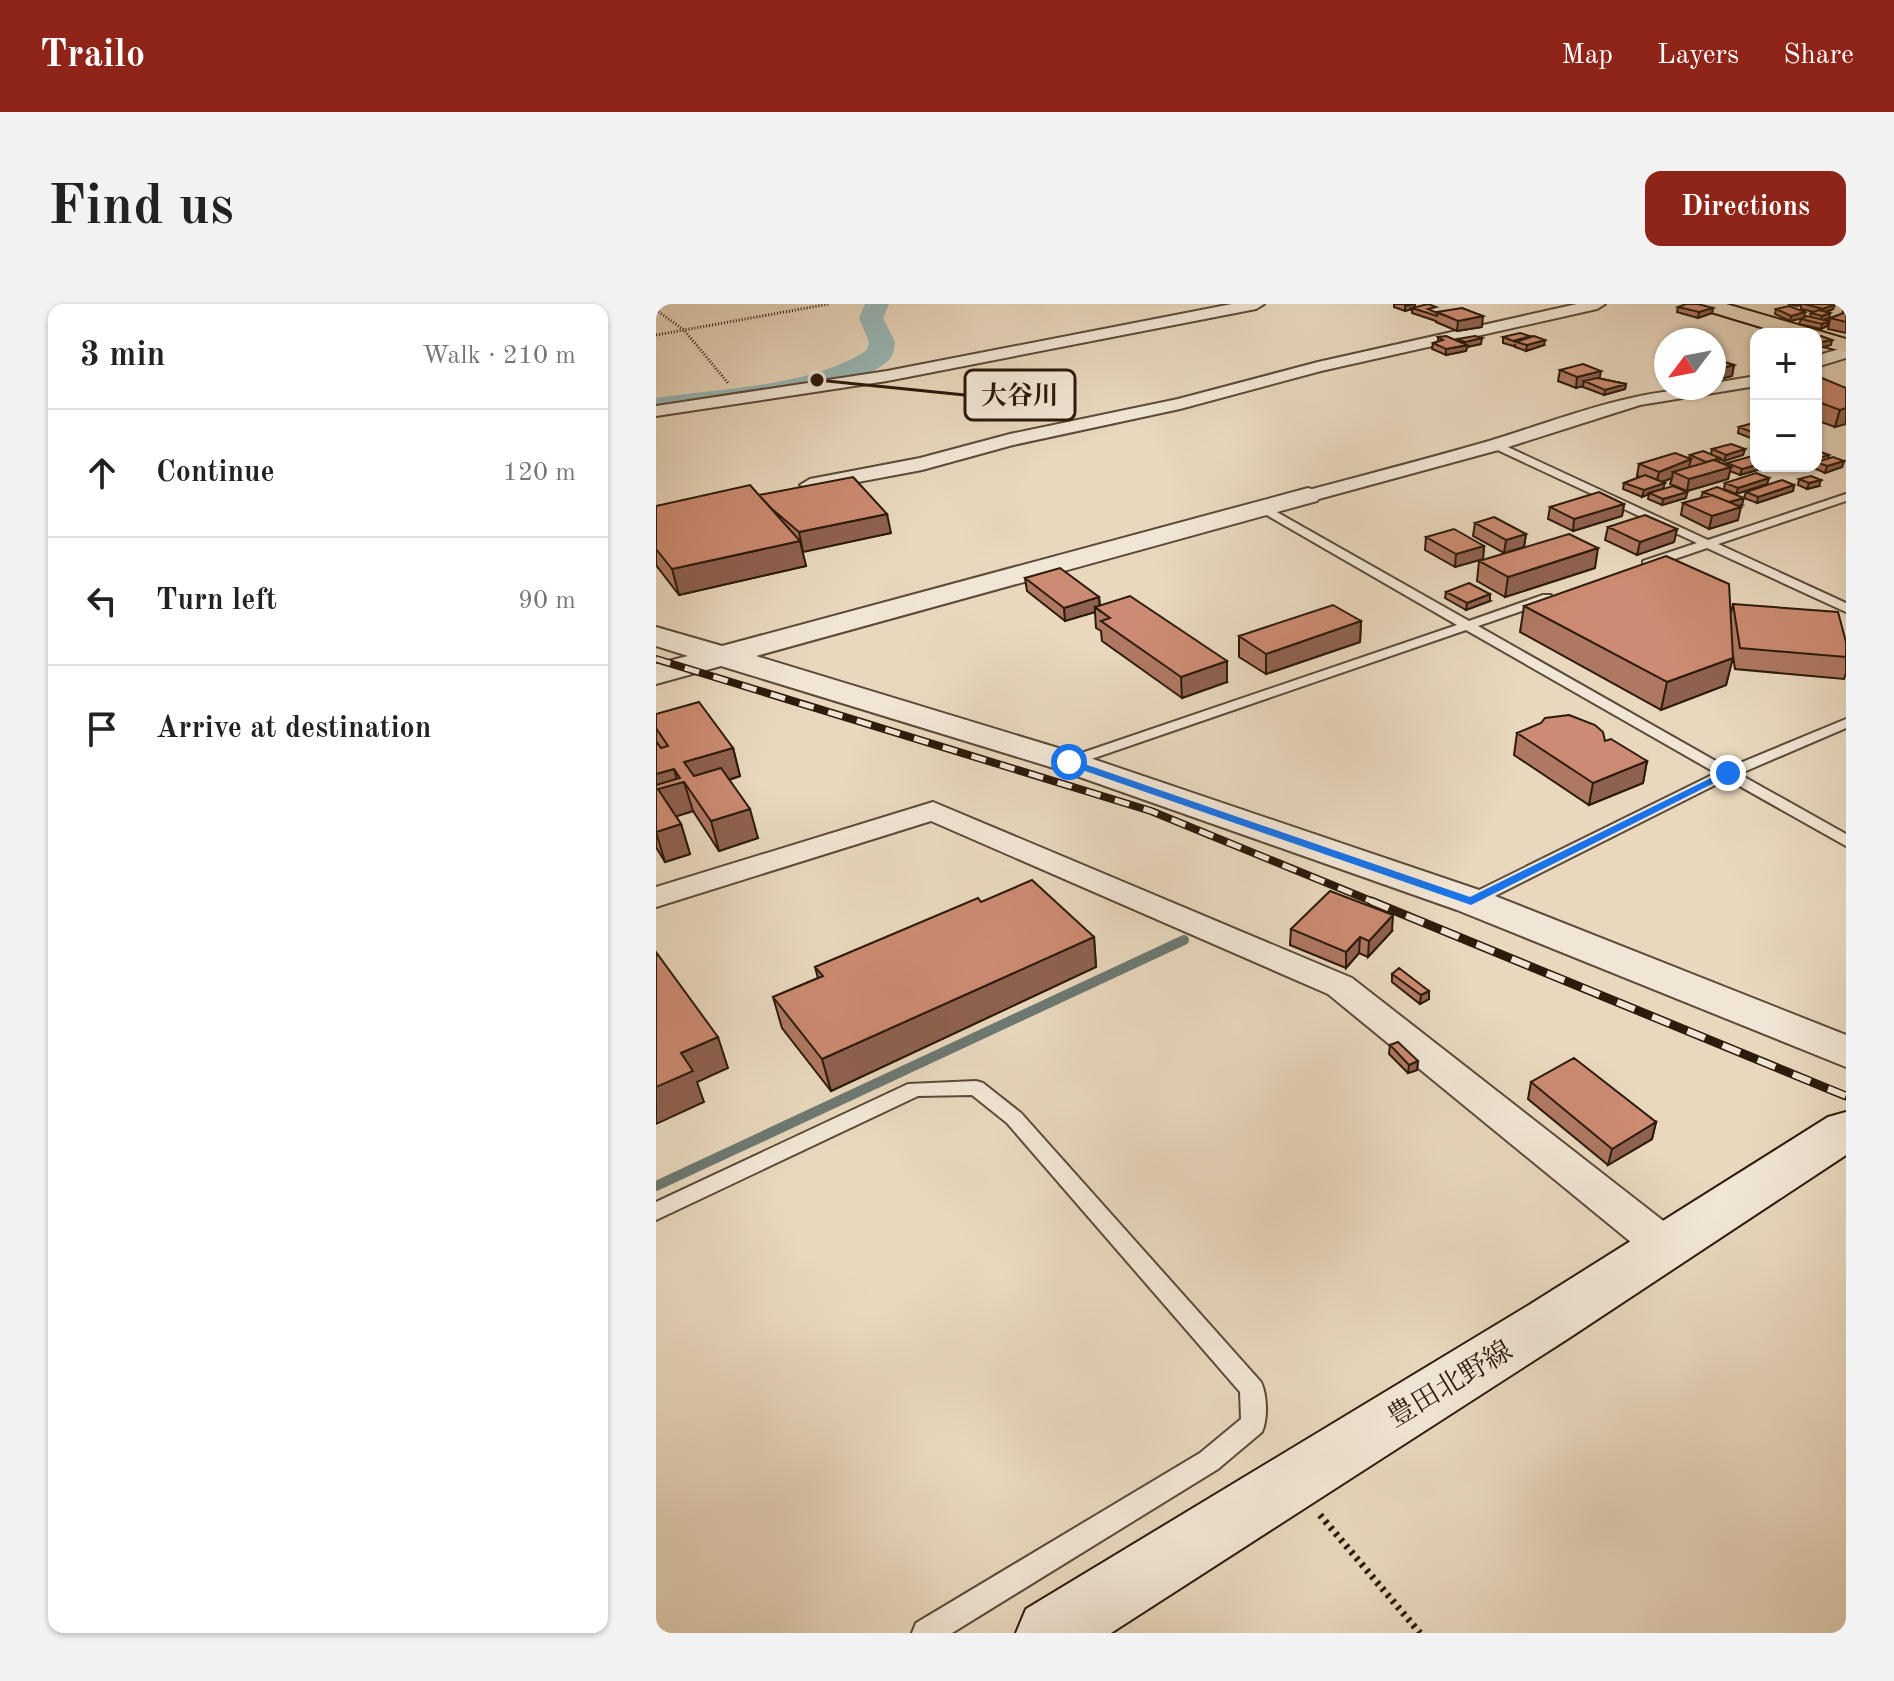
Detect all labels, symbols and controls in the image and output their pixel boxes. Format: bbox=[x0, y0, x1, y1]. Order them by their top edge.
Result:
text: Trailo bbox=[40, 37, 145, 75]
text: Map bbox=[1561, 42, 1613, 70]
text: Layers bbox=[1657, 42, 1739, 70]
text: Share bbox=[1783, 42, 1854, 70]
button: Directions bbox=[1645, 171, 1846, 246]
text: Find us bbox=[48, 180, 234, 236]
north arrow bbox=[1654, 328, 1726, 400]
map controls bbox=[1750, 328, 1822, 472]
button: + bbox=[1750, 328, 1822, 400]
text: 3 min bbox=[80, 339, 165, 373]
text: Walk · 210 m bbox=[422, 343, 576, 369]
callout: 大谷川 bbox=[965, 370, 1075, 420]
text: 大谷川 bbox=[981, 382, 1059, 410]
button: − bbox=[1750, 400, 1822, 472]
icon: ahead bbox=[80, 451, 124, 495]
text: Continue bbox=[156, 458, 275, 488]
text: 120 m bbox=[503, 460, 576, 486]
icon: left bbox=[80, 579, 124, 623]
text: Turn left bbox=[156, 586, 277, 616]
text: 90 m bbox=[518, 588, 576, 614]
icon: arrive bbox=[80, 707, 124, 751]
text: Arrive at destination bbox=[156, 714, 431, 744]
route start bbox=[1051, 744, 1087, 780]
route end bbox=[1710, 755, 1746, 791]
street label: 豊田北野線 bbox=[1382, 1335, 1518, 1434]

